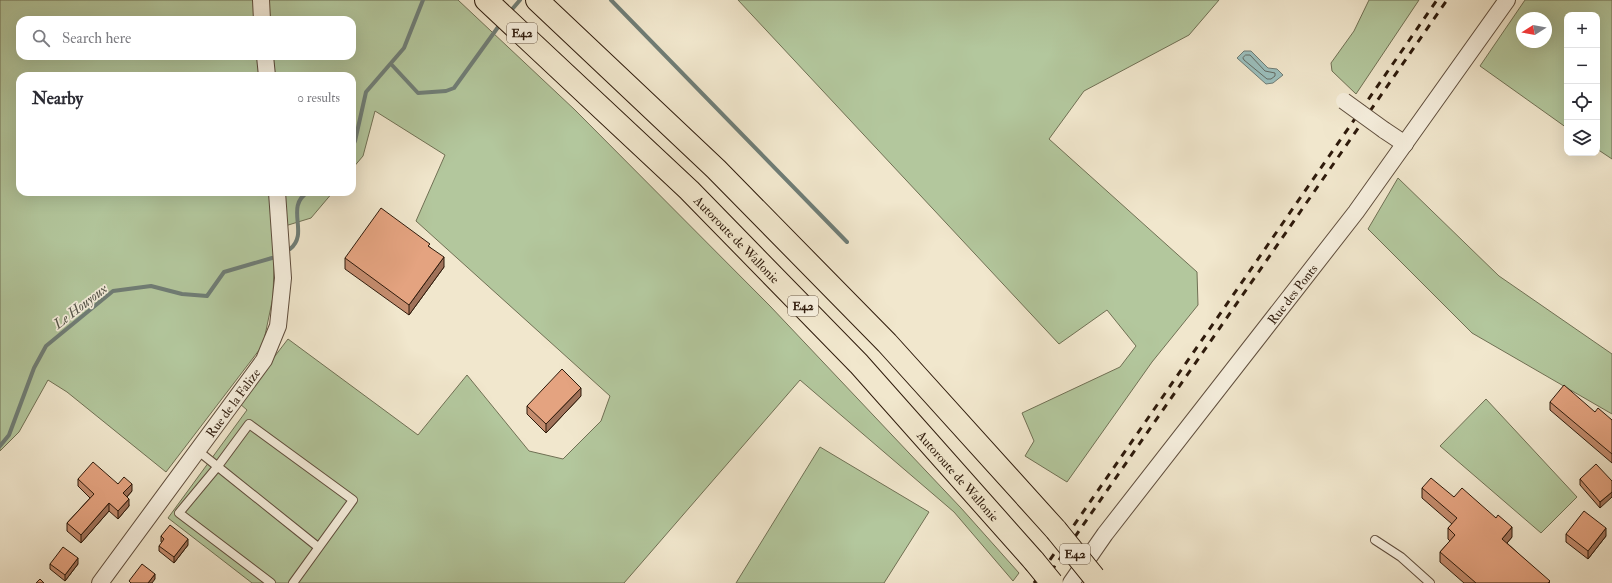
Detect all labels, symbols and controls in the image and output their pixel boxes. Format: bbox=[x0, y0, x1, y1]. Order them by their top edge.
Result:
north arrow bbox=[1516, 12, 1552, 48]
map controls bbox=[1564, 12, 1600, 156]
button: + bbox=[1564, 12, 1600, 48]
search box bbox=[16, 16, 356, 60]
road number: E42 bbox=[507, 23, 537, 43]
icon: search bbox=[30, 27, 52, 49]
text: Search here bbox=[62, 29, 131, 48]
button: − bbox=[1564, 48, 1600, 84]
button: locate bbox=[1564, 84, 1600, 120]
text: Nearby bbox=[32, 88, 83, 109]
text: 0 results bbox=[297, 90, 340, 106]
button: layers bbox=[1564, 120, 1600, 156]
street label: Autoroute de Wallonie bbox=[690, 192, 783, 288]
street label: Rue des Ponts bbox=[1264, 261, 1322, 328]
water label: Le Houyoux bbox=[49, 280, 111, 333]
road number: E42 bbox=[788, 296, 818, 316]
street label: Rue de la Falize bbox=[203, 365, 265, 441]
street label: Autoroute de Wallonie bbox=[912, 427, 1003, 526]
road number: E42 bbox=[1060, 544, 1090, 564]

